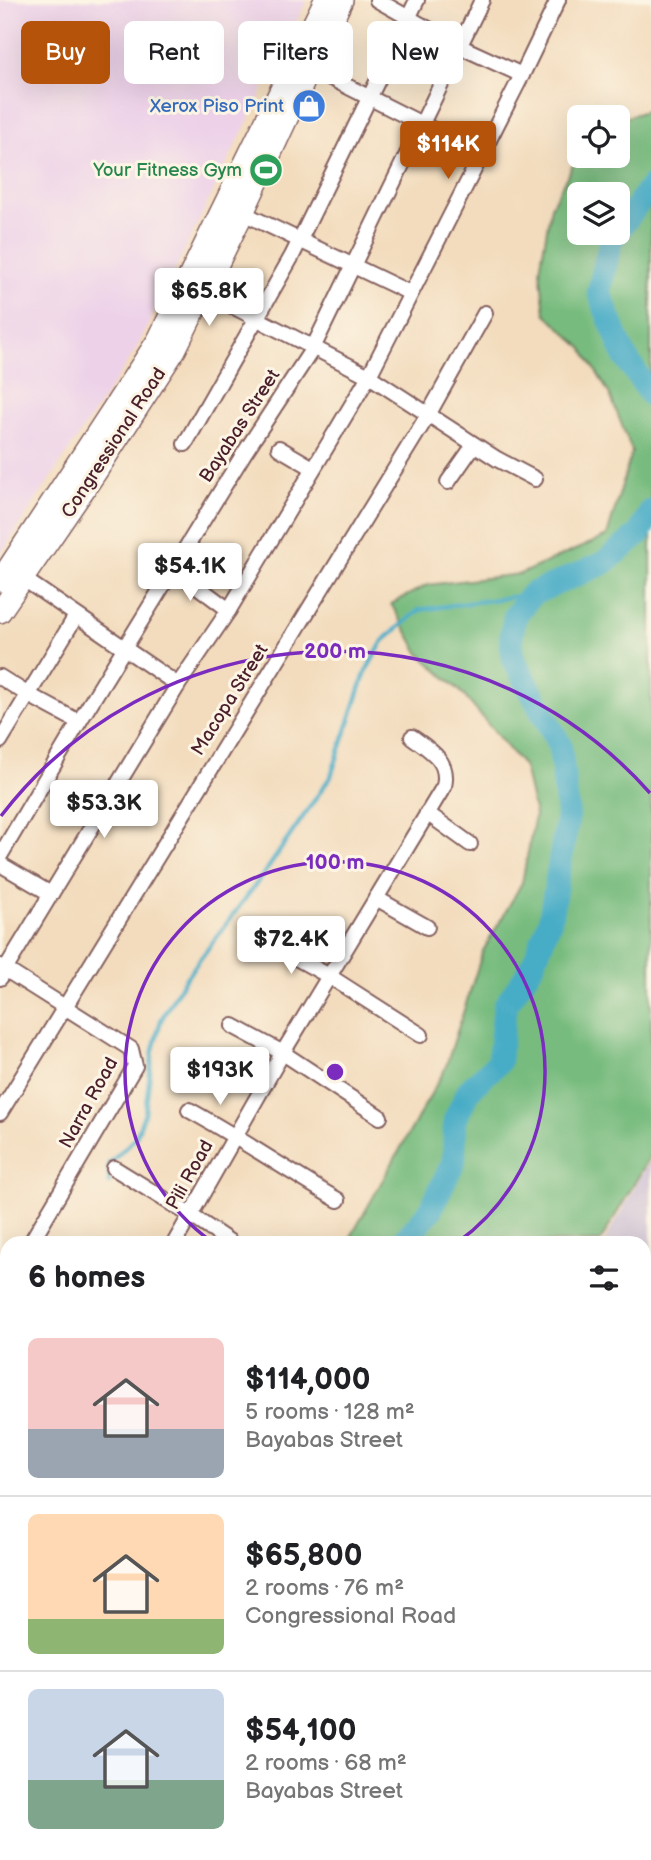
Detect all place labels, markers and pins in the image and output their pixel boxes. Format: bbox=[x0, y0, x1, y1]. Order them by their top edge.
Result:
shop icon: Xerox Piso Print bbox=[290, 87, 328, 125]
place label: Xerox Piso Print bbox=[149, 95, 284, 118]
pin: $114K bbox=[399, 122, 497, 181]
sports icon: Your Fitness Gym bbox=[247, 151, 285, 189]
place label: Your Fitness Gym bbox=[92, 159, 242, 182]
pin: $65.8K bbox=[152, 268, 266, 328]
pin: $54.1K bbox=[133, 544, 247, 603]
pin: $53.3K bbox=[47, 780, 161, 840]
pin: $72.4K bbox=[234, 916, 348, 976]
pin: $193K bbox=[171, 1048, 269, 1107]
centre of rings bbox=[323, 1060, 347, 1084]

